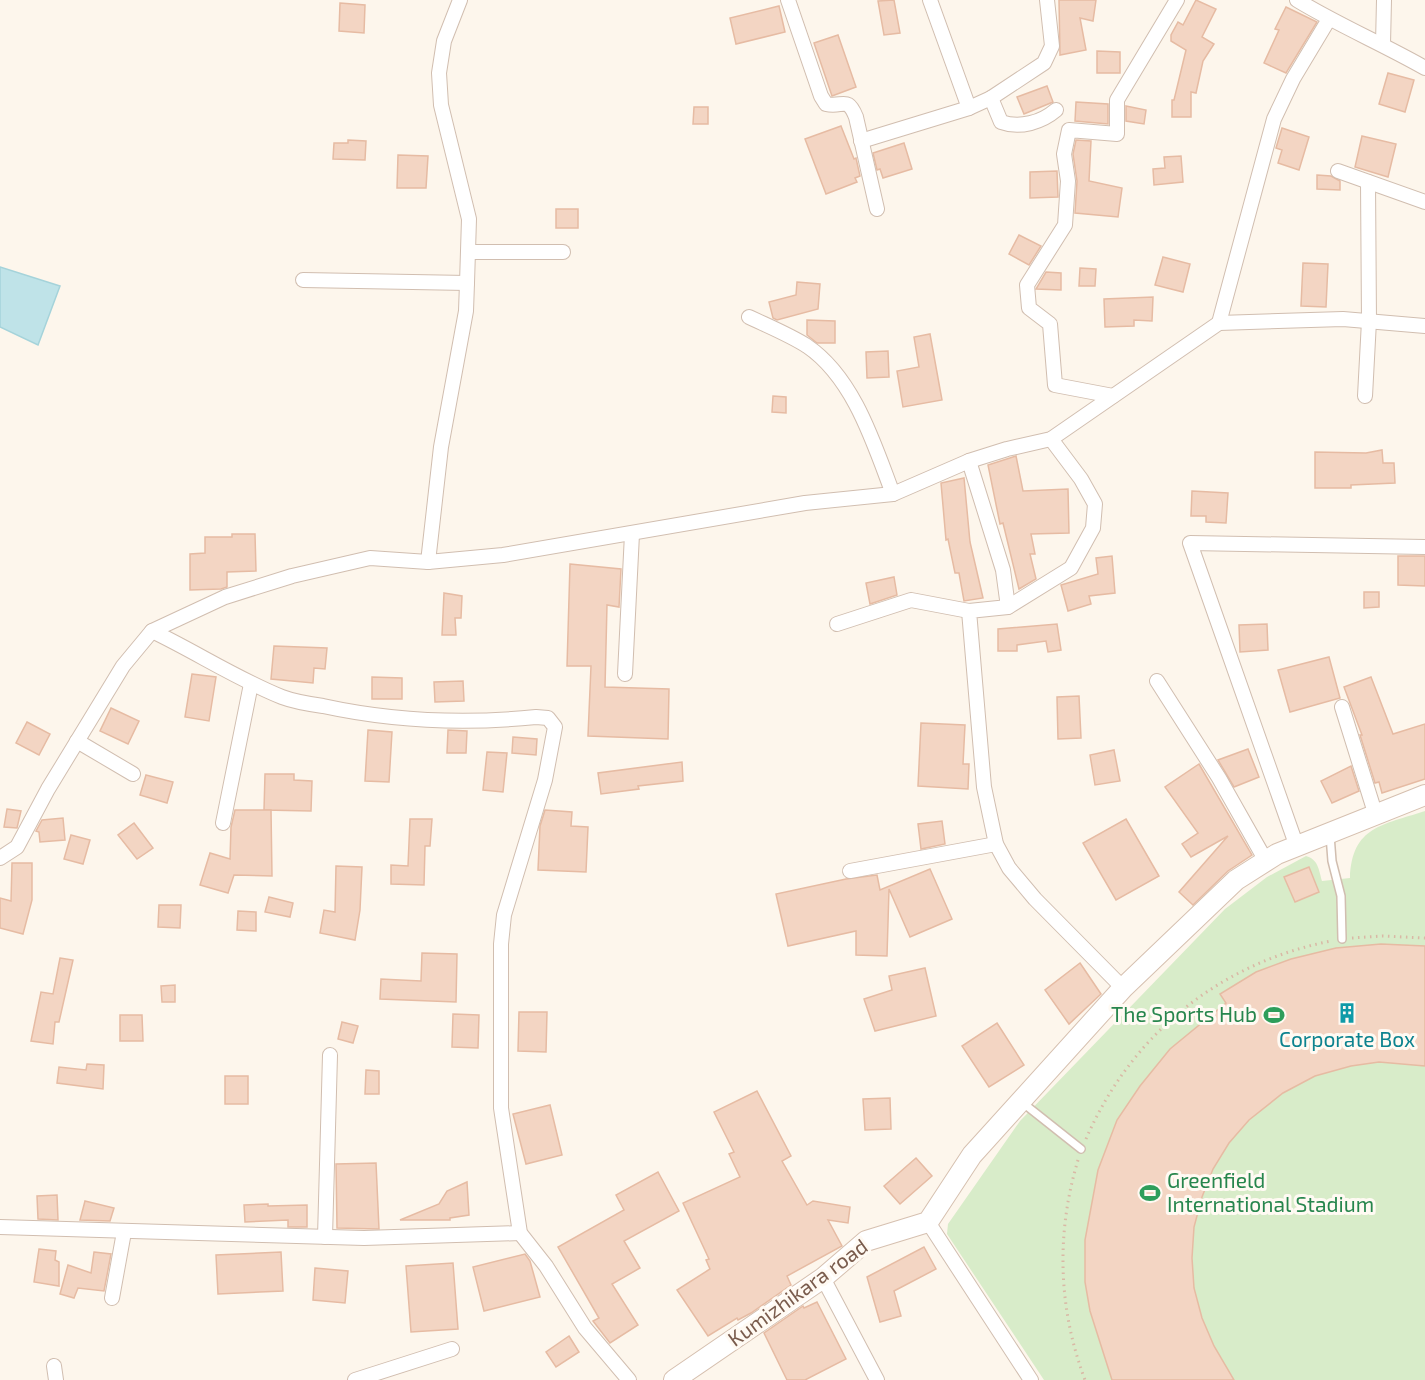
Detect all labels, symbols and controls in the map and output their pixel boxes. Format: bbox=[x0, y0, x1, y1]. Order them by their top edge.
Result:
place label: The Sports Hub bbox=[1111, 1001, 1257, 1026]
building icon: Corporate Box bbox=[1335, 1001, 1359, 1025]
sports icon: The Sports Hub bbox=[1262, 1003, 1286, 1027]
place label: Corporate Box bbox=[1279, 1026, 1415, 1051]
place label: Greenfield International Stadium bbox=[1167, 1167, 1374, 1216]
sports icon: Greenfield International Stadium bbox=[1138, 1181, 1162, 1205]
street label: Kumizhikara road bbox=[722, 1233, 872, 1351]

